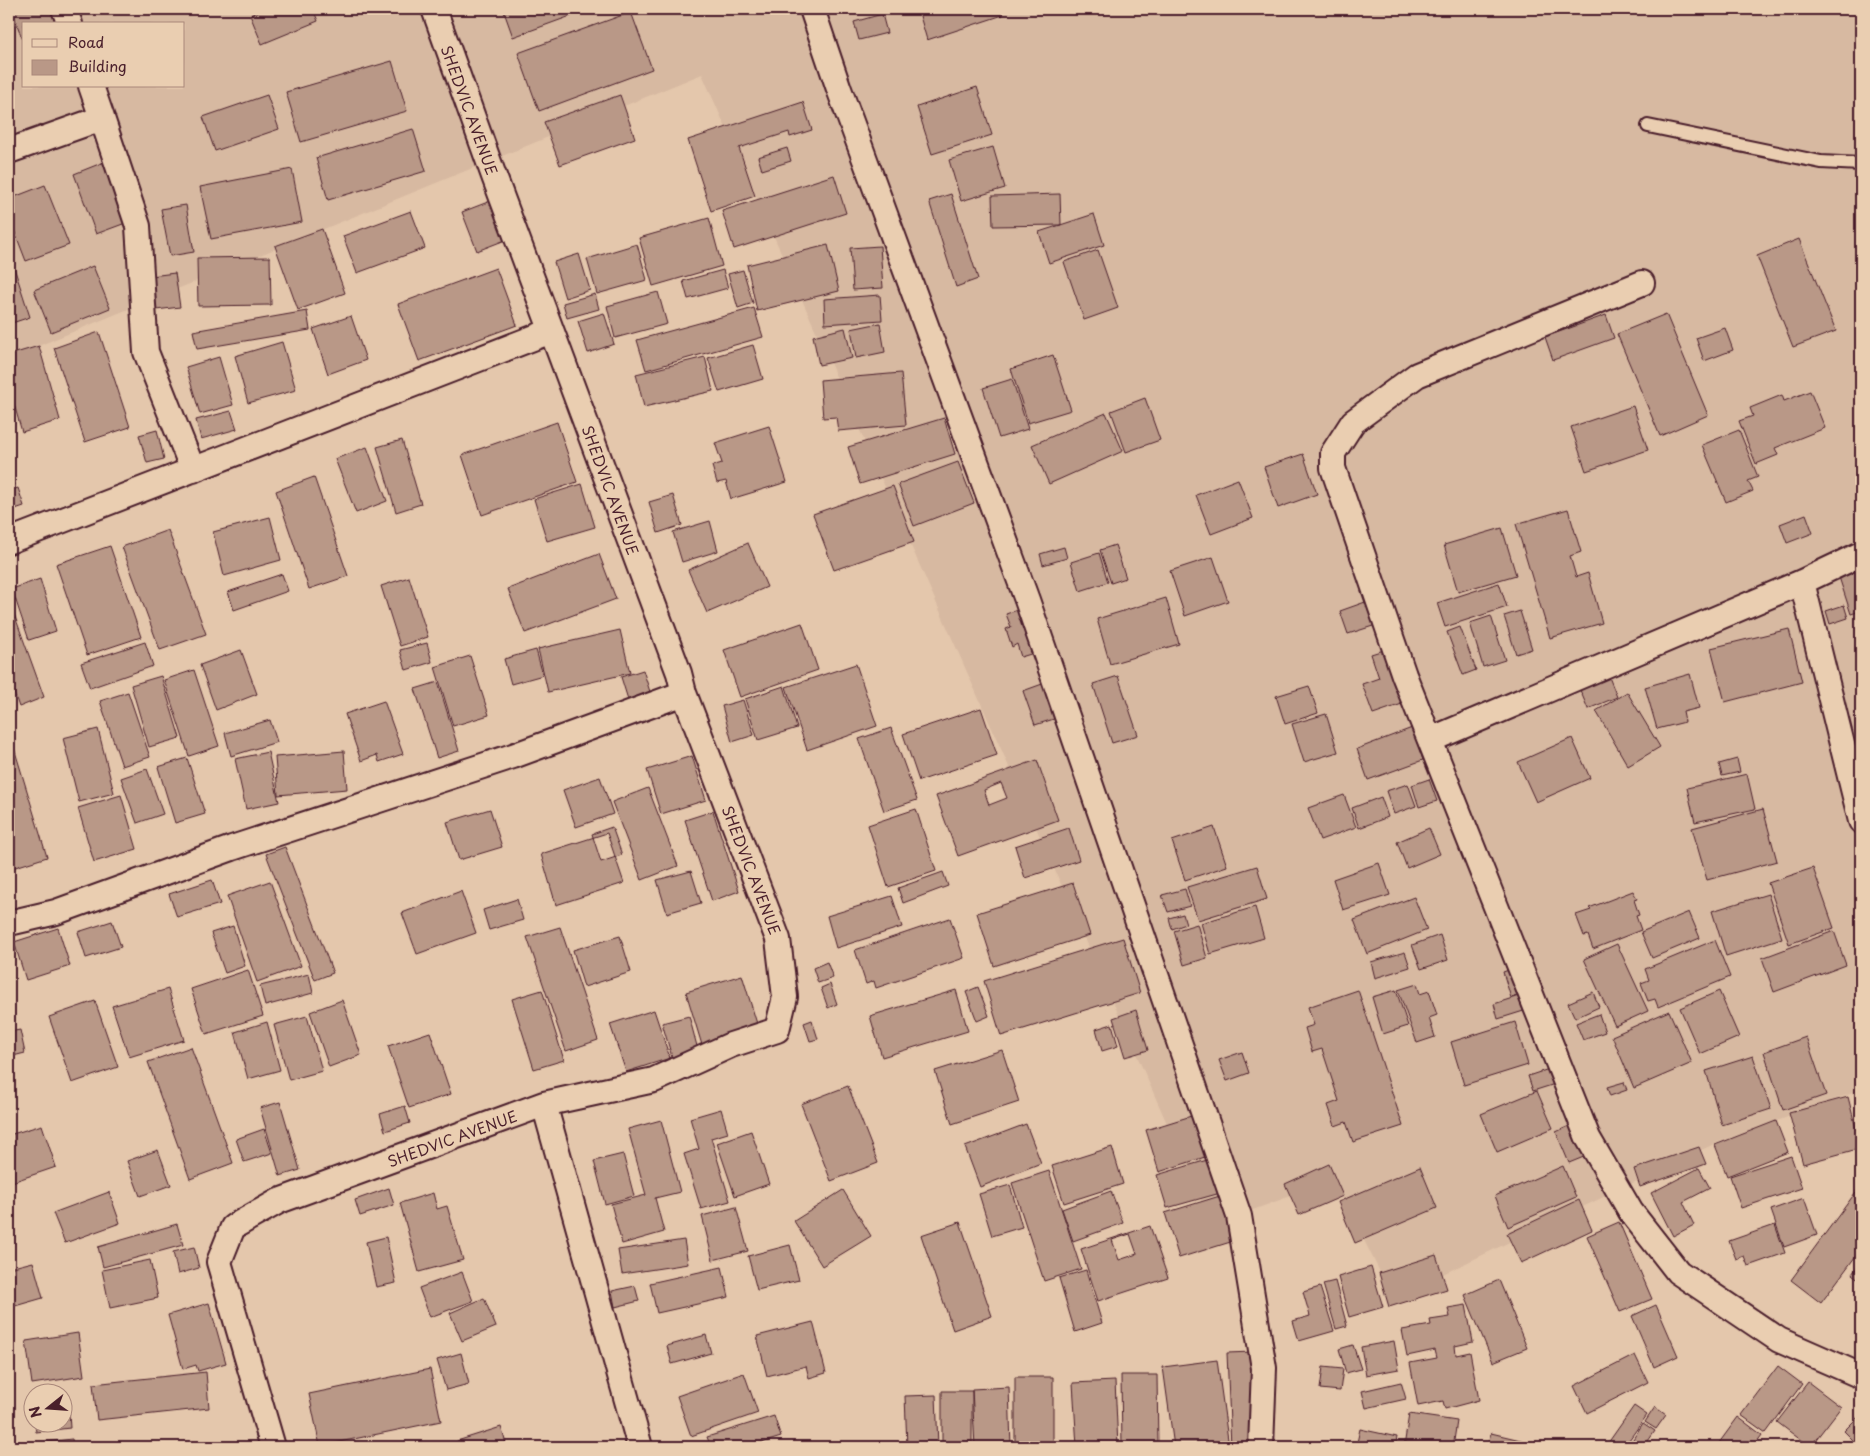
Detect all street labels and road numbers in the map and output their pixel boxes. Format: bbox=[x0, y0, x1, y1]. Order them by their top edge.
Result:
street label: SHEDVIC AVENUE bbox=[436, 42, 504, 178]
street label: SHEDVIC AVENUE bbox=[577, 422, 645, 558]
street label: SHEDVIC AVENUE bbox=[717, 802, 787, 938]
street label: SHEDVIC AVENUE bbox=[384, 1104, 520, 1172]

